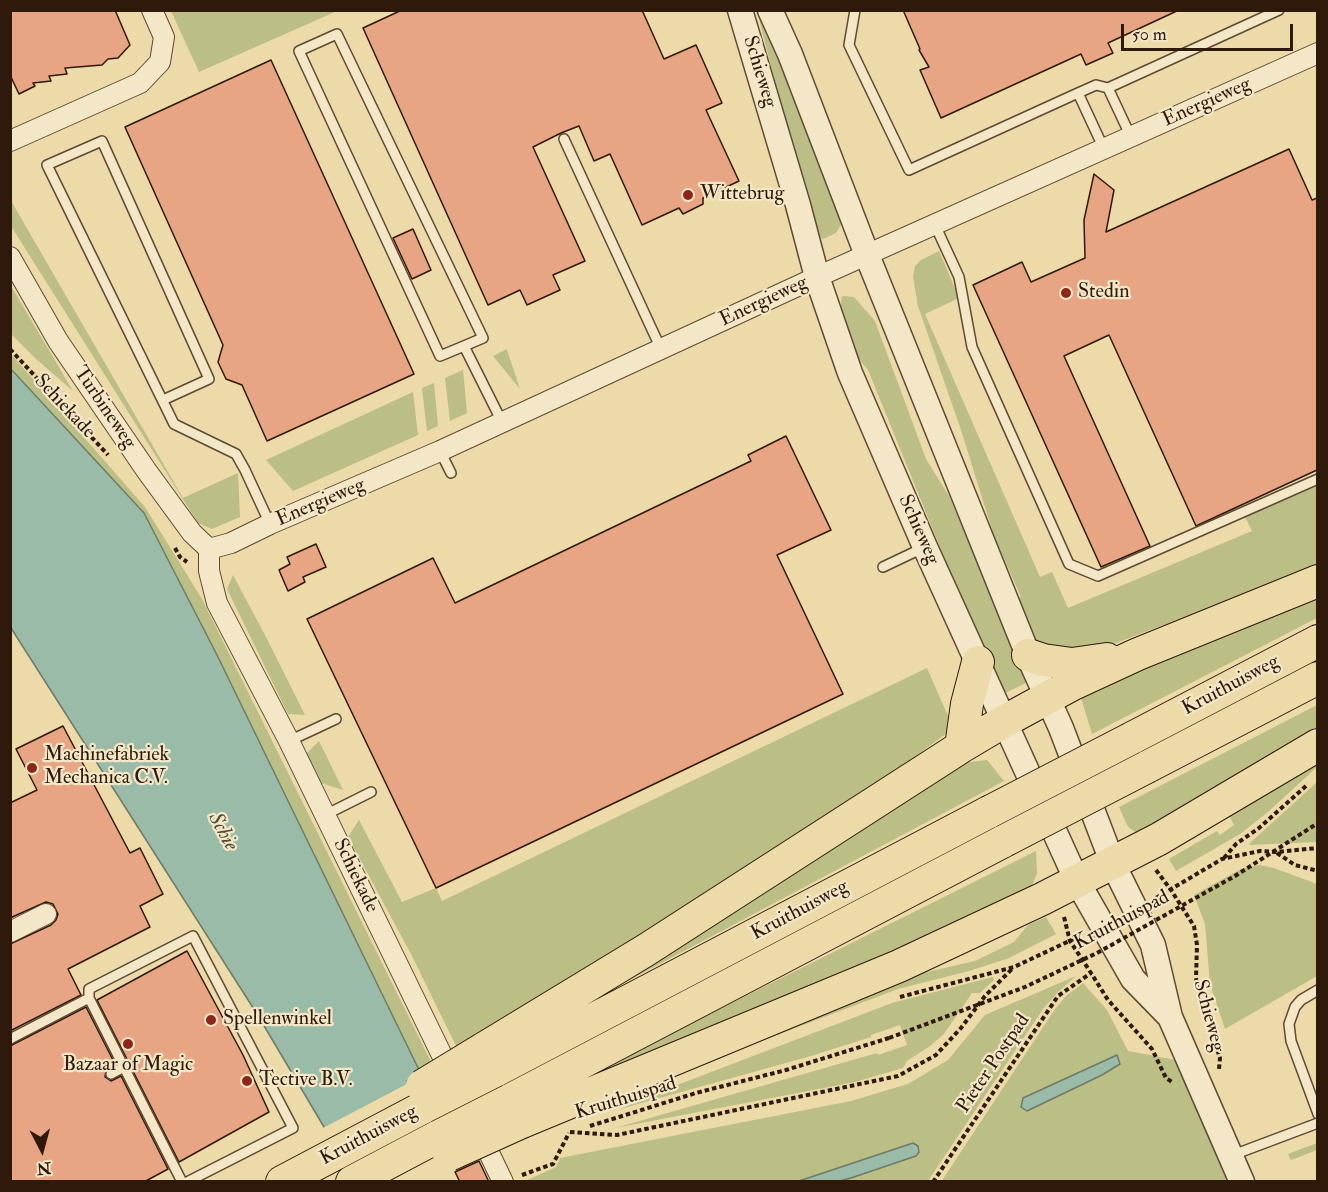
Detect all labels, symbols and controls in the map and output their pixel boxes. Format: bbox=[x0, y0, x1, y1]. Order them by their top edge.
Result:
scale bar bbox=[1124, 12, 1296, 50]
text: 50 m bbox=[1132, 23, 1167, 46]
street label: Schieweg bbox=[737, 33, 781, 111]
street label: Energieweg bbox=[1159, 73, 1255, 133]
place label: Wittebrug bbox=[700, 183, 784, 207]
marker: Wittebrug bbox=[681, 188, 695, 202]
street label: Energieweg bbox=[716, 271, 812, 333]
place label: Stedin bbox=[1078, 281, 1129, 305]
marker: Stedin bbox=[1059, 286, 1073, 300]
street label: Turbineweg bbox=[68, 362, 140, 454]
street label: Schiekade bbox=[28, 370, 100, 444]
street label: Energieweg bbox=[273, 474, 369, 532]
street label: Schieweg bbox=[892, 491, 944, 569]
street label: Kruithuisweg bbox=[1178, 650, 1284, 722]
place label: Machinefabriek Mechanica C.V. bbox=[44, 744, 169, 791]
marker: Machinefabriek Mechanica C.V. bbox=[25, 761, 39, 775]
water label: Schie bbox=[201, 809, 243, 855]
street label: Schiekade bbox=[327, 835, 383, 917]
street label: Kruithuisweg bbox=[747, 875, 853, 947]
street label: Kruithuispad bbox=[1070, 886, 1174, 956]
street label: Schieweg bbox=[1187, 977, 1229, 1055]
place label: Spellenwinkel bbox=[223, 1008, 332, 1032]
street label: Pieter Postpad bbox=[952, 1010, 1036, 1118]
marker: Spellenwinkel bbox=[204, 1013, 218, 1027]
marker: Bazaar of Magic bbox=[121, 1037, 135, 1051]
place label: Bazaar of Magic bbox=[63, 1054, 193, 1078]
place label: Tective B.V. bbox=[259, 1069, 353, 1093]
street label: Kruithuispad bbox=[573, 1072, 679, 1126]
marker: Tective B.V. bbox=[240, 1074, 254, 1088]
street label: Kruithuisweg bbox=[316, 1100, 422, 1172]
north arrow bbox=[12, 1120, 72, 1180]
text: N bbox=[36, 1157, 52, 1179]

